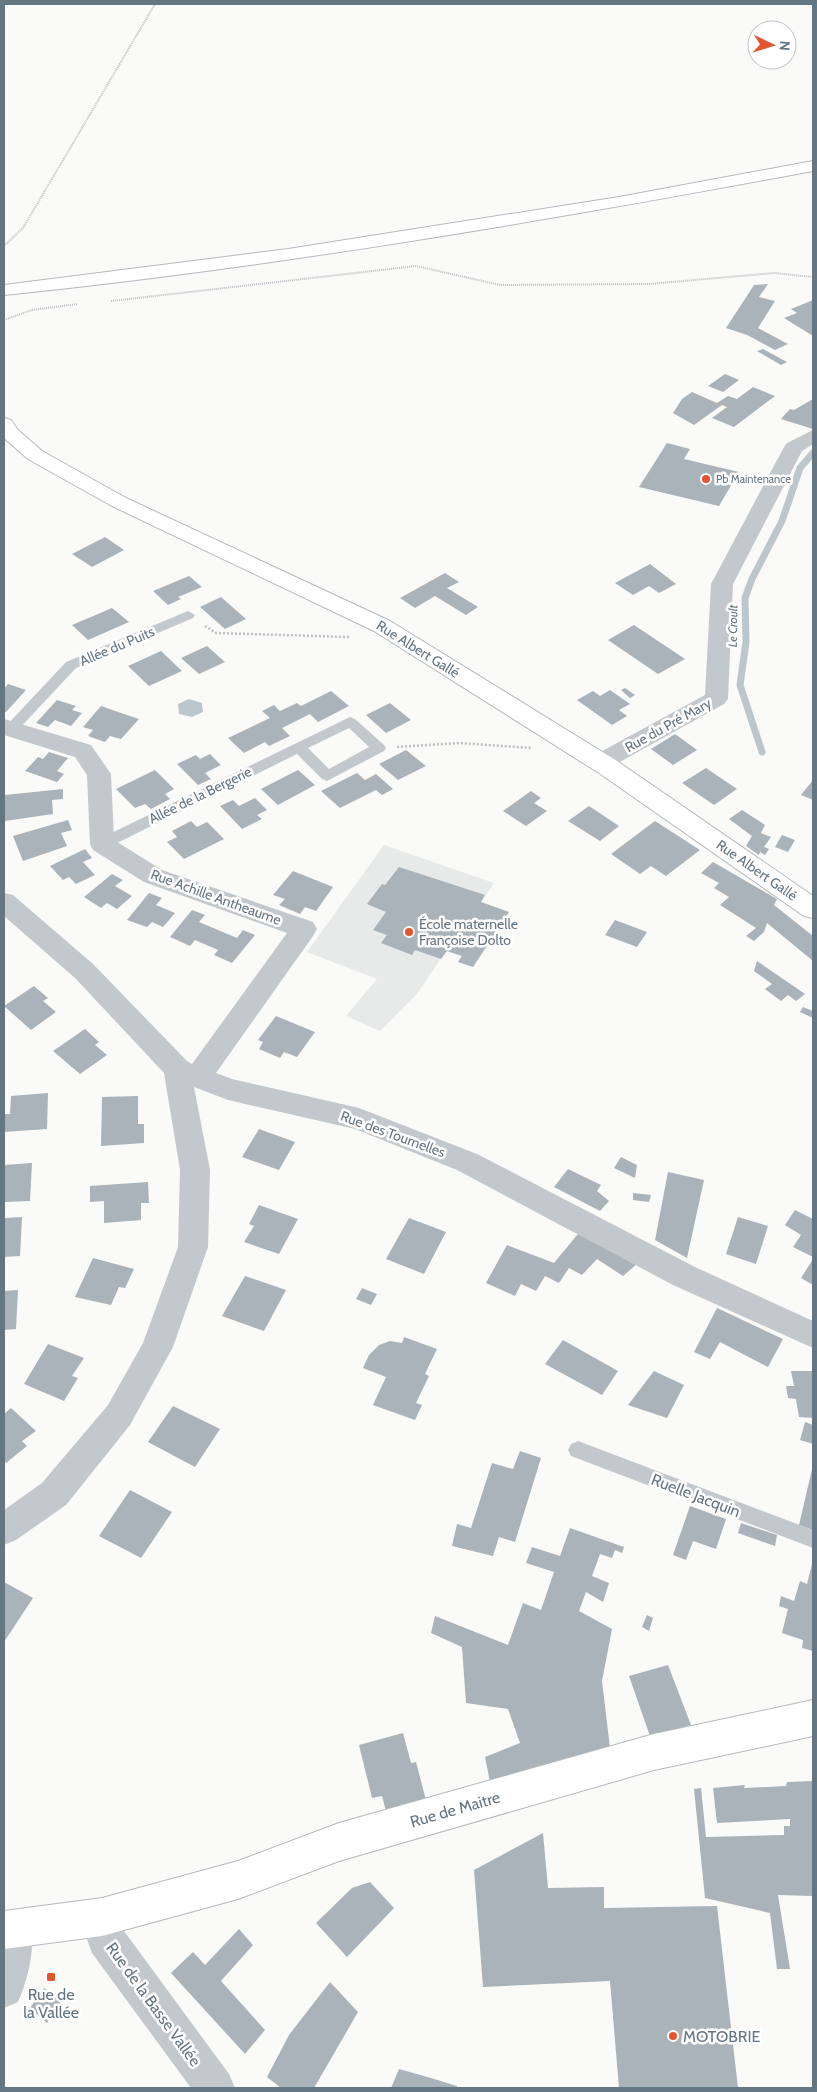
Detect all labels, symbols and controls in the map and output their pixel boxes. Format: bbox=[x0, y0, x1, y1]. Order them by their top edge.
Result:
north arrow bbox=[747, 20, 797, 70]
text: N bbox=[776, 40, 794, 51]
place label: Pb Maintenance bbox=[716, 472, 791, 486]
marker: Pb Maintenance bbox=[700, 473, 712, 485]
water label: Le Croult bbox=[725, 604, 740, 647]
street label: Rue Albert Gallé bbox=[373, 616, 463, 682]
street label: Allée du Puits bbox=[77, 622, 157, 670]
street label: Rue du Pré Mary bbox=[622, 694, 714, 756]
street label: Allée de la Bergerie bbox=[146, 762, 254, 828]
street label: Rue Albert Gallé bbox=[713, 835, 801, 905]
street label: Rue Achille Antheaume bbox=[148, 865, 284, 929]
place label: École maternelle Françoise Dolto bbox=[419, 915, 518, 949]
marker: École maternelle Françoise Dolto bbox=[403, 926, 415, 938]
street label: Rue des Tournelles bbox=[338, 1107, 448, 1161]
street label: Ruelle Jacquin bbox=[649, 1470, 743, 1521]
street label: Rue de Maitre bbox=[408, 1788, 502, 1831]
street label: Rue de la Basse Vallée bbox=[102, 1939, 205, 2070]
marker: Rue de la Vallée bbox=[45, 1971, 57, 1983]
place label: Rue de la Vallée bbox=[23, 1985, 79, 2022]
place label: MOTOBRIE bbox=[683, 2027, 761, 2046]
marker: MOTOBRIE bbox=[667, 2030, 679, 2042]

